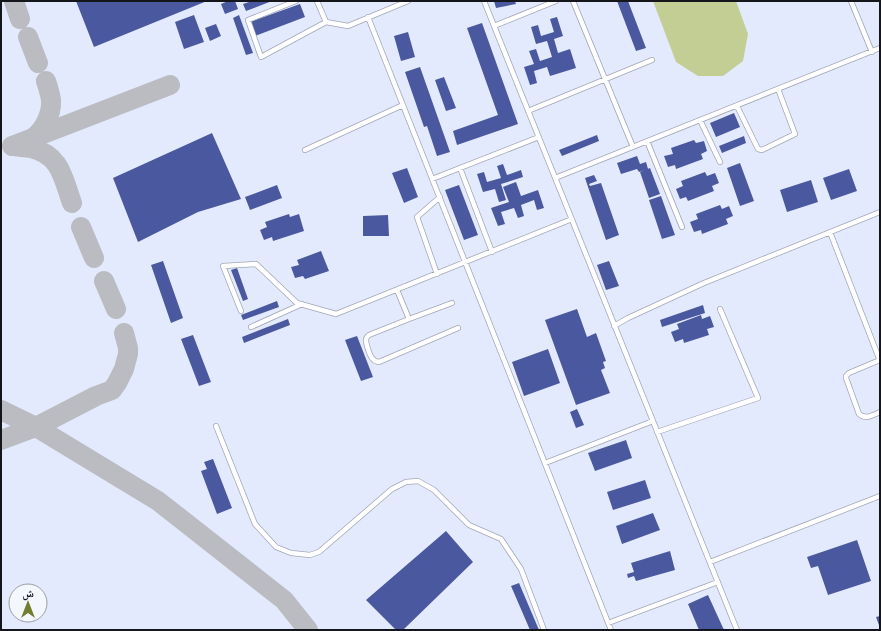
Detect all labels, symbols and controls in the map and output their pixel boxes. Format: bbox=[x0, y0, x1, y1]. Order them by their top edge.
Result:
north arrow bbox=[8, 583, 48, 623]
text: ش bbox=[22, 587, 34, 601]

